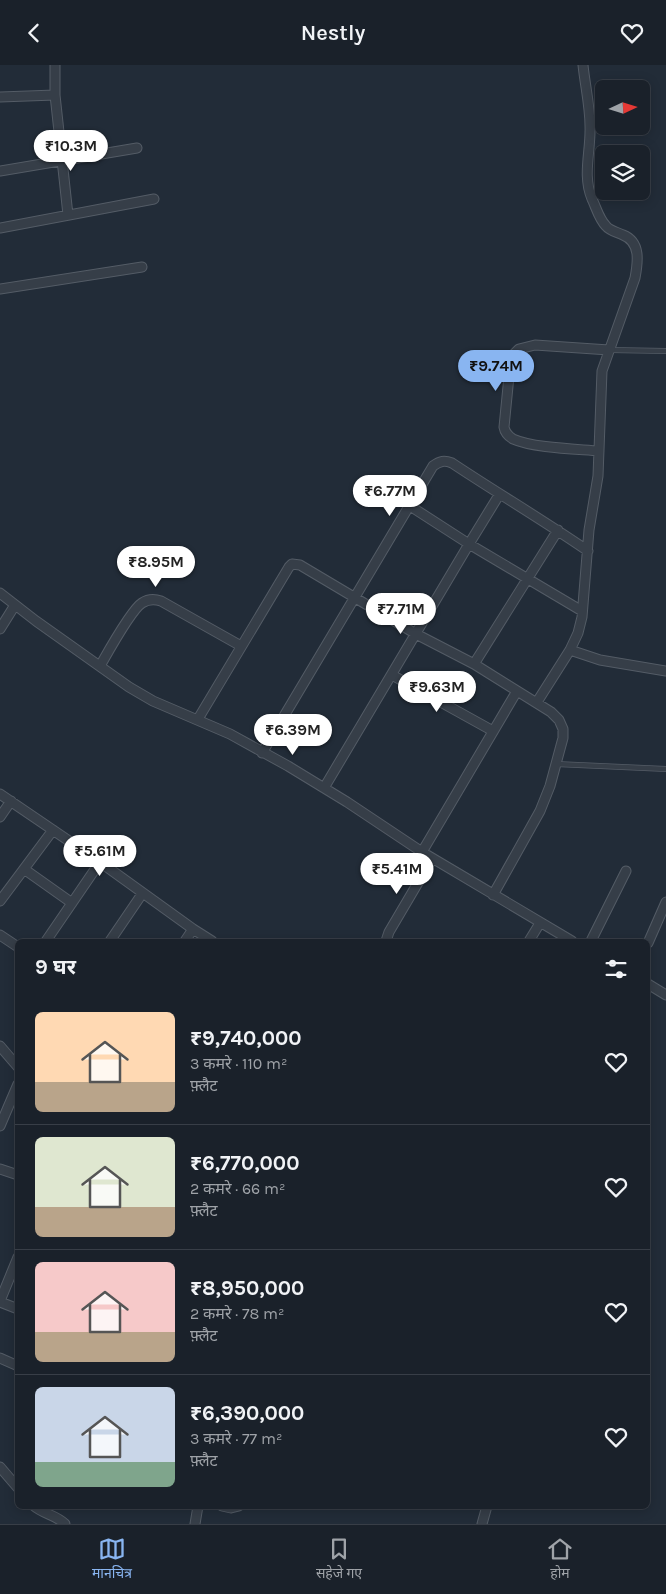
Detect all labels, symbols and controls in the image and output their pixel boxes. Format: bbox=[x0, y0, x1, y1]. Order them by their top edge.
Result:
icon: back bbox=[20, 19, 48, 47]
icon: heart bbox=[618, 19, 646, 47]
text: Nestly bbox=[301, 20, 365, 46]
north arrow bbox=[595, 80, 650, 135]
map controls bbox=[595, 80, 650, 200]
pin: ₹10.3M bbox=[30, 129, 112, 172]
text: ₹10.3M bbox=[45, 136, 97, 155]
button: layers bbox=[595, 145, 650, 200]
pin: ₹9.74M bbox=[455, 349, 537, 392]
text: ₹9.74M bbox=[469, 356, 523, 375]
pin: ₹6.77M bbox=[349, 475, 431, 517]
text: ₹6.77M bbox=[364, 481, 416, 500]
pin: ₹8.95M bbox=[115, 545, 197, 588]
text: ₹8.95M bbox=[128, 552, 184, 571]
pin: ₹7.71M bbox=[360, 593, 442, 635]
text: ₹7.71M bbox=[377, 599, 425, 618]
pin: ₹9.63M bbox=[396, 671, 478, 713]
text: ₹9.63M bbox=[409, 677, 465, 696]
pin: ₹6.39M bbox=[252, 713, 334, 756]
text: ₹6.39M bbox=[265, 720, 321, 739]
pin: ₹5.61M bbox=[59, 835, 141, 877]
text: ₹5.61M bbox=[74, 841, 126, 860]
pin: ₹5.41M bbox=[356, 853, 438, 895]
text: ₹5.41M bbox=[371, 859, 423, 878]
text: 9 घर bbox=[35, 955, 76, 979]
icon: filters bbox=[602, 955, 630, 983]
text: ₹9,740,000 bbox=[190, 1026, 302, 1050]
icon: home bbox=[75, 1032, 135, 1092]
icon: heart bbox=[602, 1048, 630, 1076]
text: 3 कमरे · 110 m² bbox=[190, 1054, 287, 1073]
text: फ़्लैट bbox=[190, 1076, 218, 1095]
text: ₹6,770,000 bbox=[190, 1151, 299, 1175]
icon: home bbox=[75, 1157, 135, 1217]
icon: heart bbox=[602, 1173, 630, 1201]
text: 2 कमरे · 66 m² bbox=[190, 1179, 285, 1198]
text: फ़्लैट bbox=[190, 1201, 218, 1220]
text: ₹8,950,000 bbox=[190, 1276, 304, 1300]
icon: home bbox=[75, 1282, 135, 1342]
icon: heart bbox=[602, 1298, 630, 1326]
text: 2 कमरे · 78 m² bbox=[190, 1304, 284, 1323]
text: फ़्लैट bbox=[190, 1326, 218, 1345]
text: ₹6,390,000 bbox=[190, 1401, 304, 1425]
icon: home bbox=[75, 1407, 135, 1467]
icon: heart bbox=[602, 1423, 630, 1451]
text: 3 कमरे · 77 m² bbox=[190, 1429, 282, 1448]
text: फ़्लैट bbox=[190, 1451, 218, 1470]
tab: मानचित्र bbox=[92, 1535, 132, 1584]
tab: सहेजे गए bbox=[316, 1535, 362, 1584]
tab: होम bbox=[546, 1535, 574, 1584]

